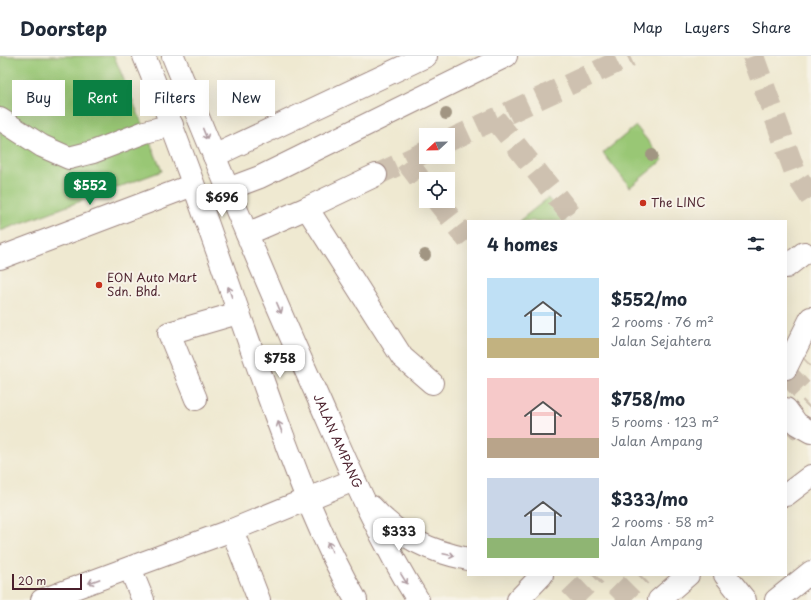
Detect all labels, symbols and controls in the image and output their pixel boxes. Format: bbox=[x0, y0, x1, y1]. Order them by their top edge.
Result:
text: Doorstep bbox=[20, 14, 107, 42]
text: Map bbox=[633, 17, 663, 38]
text: Layers bbox=[685, 17, 730, 38]
text: Share bbox=[752, 17, 791, 38]
chip: Buy bbox=[12, 80, 65, 116]
chip: Rent bbox=[73, 80, 132, 116]
chip: Filters bbox=[140, 80, 209, 116]
chip: New bbox=[217, 80, 275, 116]
one-way arrow bbox=[201, 127, 209, 139]
north arrow bbox=[419, 128, 455, 164]
map controls bbox=[419, 128, 455, 208]
pin: $552 bbox=[66, 172, 114, 206]
button: locate bbox=[419, 172, 455, 208]
text: $552 bbox=[73, 175, 107, 194]
pin: $696 bbox=[198, 184, 246, 218]
text: $696 bbox=[205, 187, 239, 206]
place label: The LINC bbox=[651, 193, 706, 211]
marker: The LINC bbox=[638, 198, 648, 208]
text: 4 homes bbox=[487, 231, 558, 257]
icon: filters bbox=[745, 233, 767, 255]
place label: EON Auto Mart Sdn. Bhd. bbox=[107, 268, 197, 300]
marker: EON Auto Mart Sdn. Bhd. bbox=[94, 280, 104, 290]
text: $552/mo bbox=[611, 286, 687, 312]
one-way arrow bbox=[226, 287, 234, 299]
icon: home bbox=[519, 294, 567, 342]
one-way arrow bbox=[275, 302, 283, 314]
text: 2 rooms · 76 m² bbox=[611, 312, 714, 331]
text: Jalan Sejahtera bbox=[611, 331, 711, 350]
pin: $758 bbox=[256, 345, 304, 379]
text: $758 bbox=[264, 348, 296, 367]
text: $758/mo bbox=[611, 386, 685, 412]
street label: JALAN AMPANG bbox=[309, 391, 367, 491]
icon: home bbox=[519, 394, 567, 442]
text: 5 rooms · 123 m² bbox=[611, 412, 719, 431]
one-way arrow bbox=[276, 422, 284, 434]
text: Jalan Ampang bbox=[611, 431, 703, 450]
text: $333/mo bbox=[611, 486, 688, 512]
icon: home bbox=[519, 494, 567, 542]
text: 2 rooms · 58 m² bbox=[611, 512, 714, 531]
pin: $333 bbox=[375, 518, 423, 552]
text: $333 bbox=[382, 521, 416, 540]
text: Jalan Ampang bbox=[611, 531, 703, 550]
one-way arrow bbox=[326, 542, 333, 554]
one-way arrow bbox=[442, 551, 455, 559]
scale bar bbox=[12, 572, 82, 591]
text: 20 m bbox=[18, 572, 46, 589]
one-way arrow bbox=[400, 573, 408, 584]
one-way arrow bbox=[87, 578, 100, 585]

